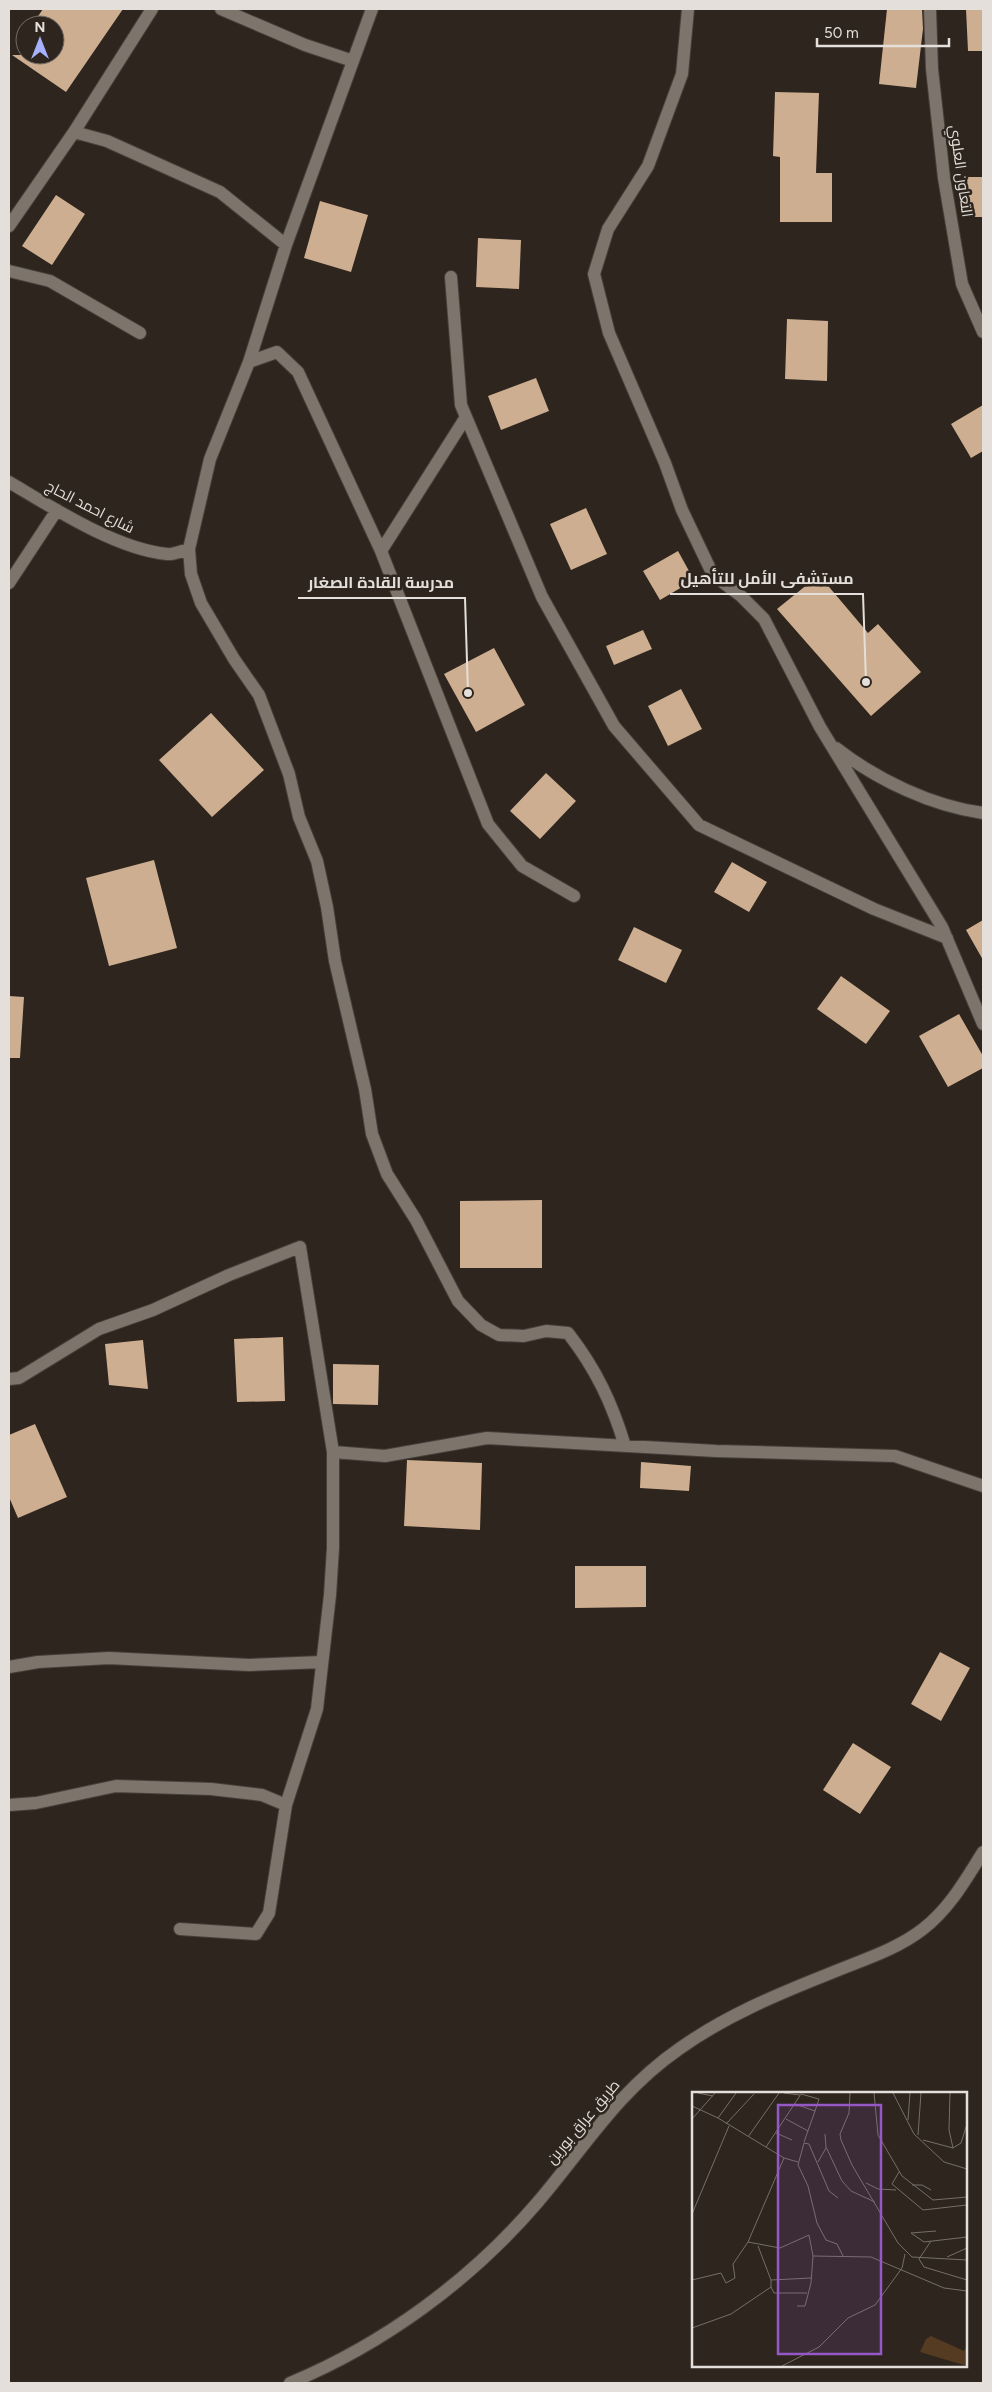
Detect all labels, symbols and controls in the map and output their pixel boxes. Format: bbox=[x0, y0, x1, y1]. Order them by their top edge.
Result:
north arrow bbox=[15, 15, 65, 65]
scale bar bbox=[817, 15, 950, 47]
text: N bbox=[35, 19, 45, 36]
text: 50 m bbox=[824, 24, 859, 42]
street label: التعاون العلوي bbox=[943, 124, 976, 219]
street label: شارع احمد الحاج bbox=[42, 477, 137, 539]
callout: مستشفى الأمل للتأهيل bbox=[670, 563, 863, 594]
callout: مدرسة القادة الصغار bbox=[298, 567, 465, 598]
text: مستشفى الأمل للتأهيل bbox=[680, 568, 854, 588]
text: مدرسة القادة الصغار bbox=[307, 573, 454, 592]
street label: طريق عراق بورين bbox=[543, 2076, 624, 2168]
inset map bbox=[692, 2092, 967, 2367]

